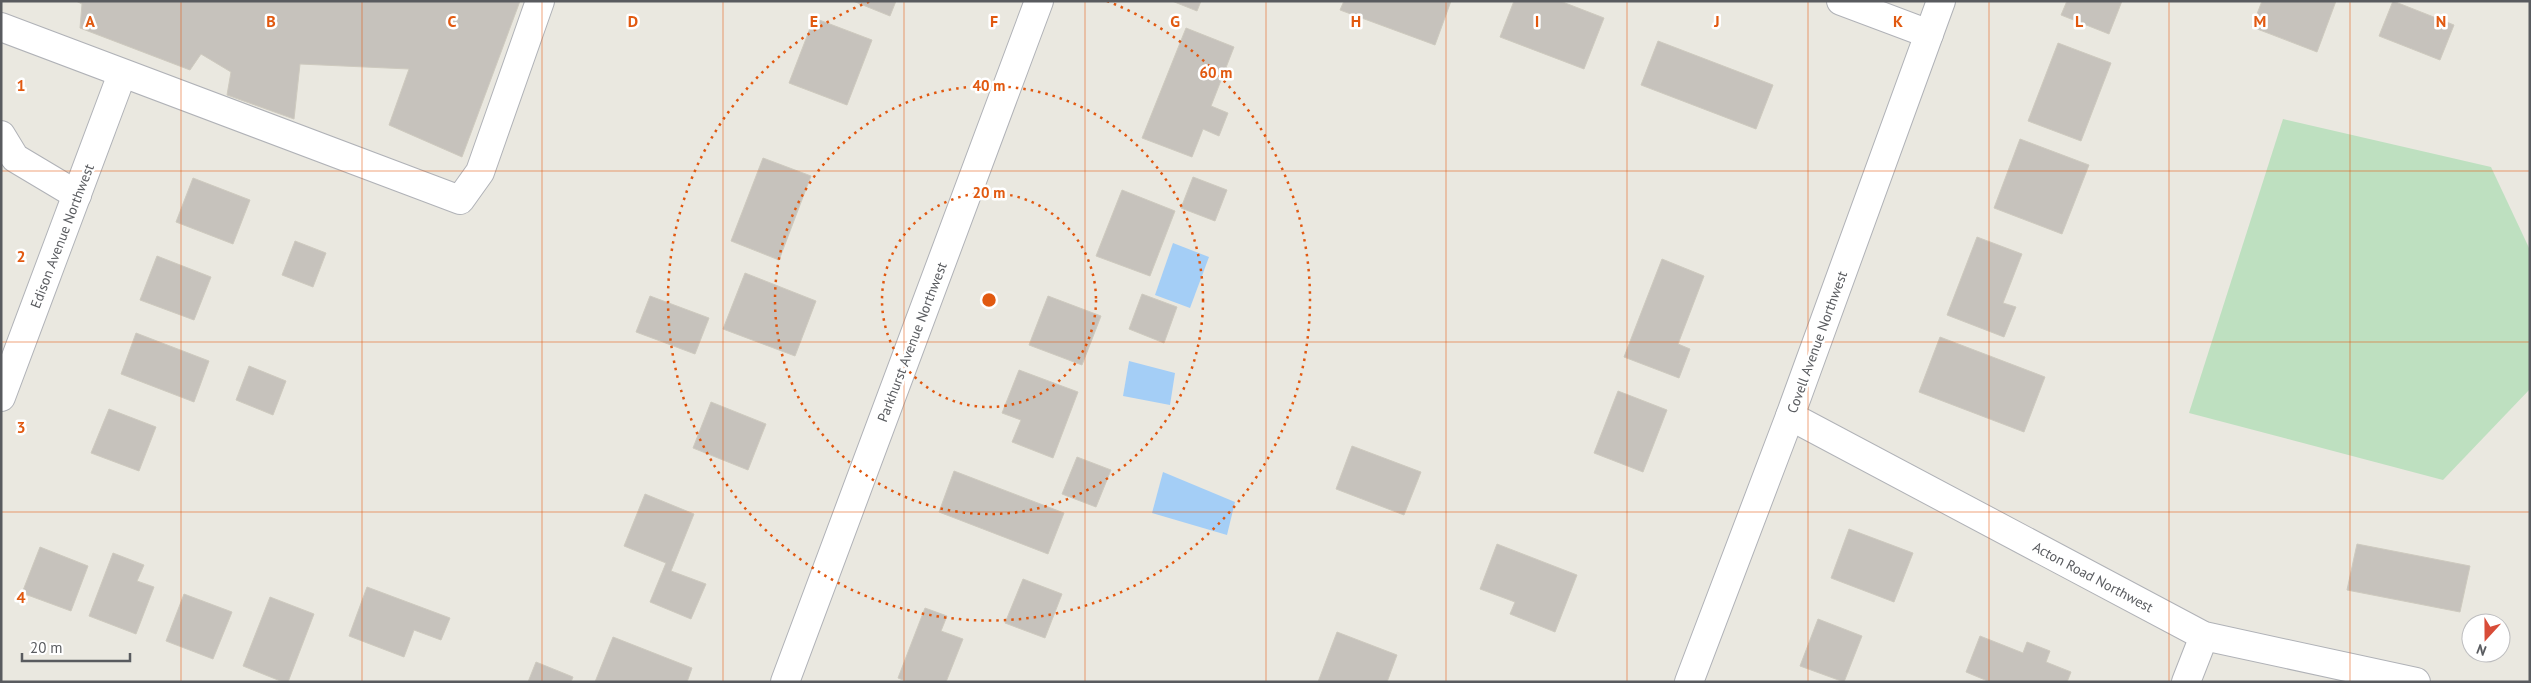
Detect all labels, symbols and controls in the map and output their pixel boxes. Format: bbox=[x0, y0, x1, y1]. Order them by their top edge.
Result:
text: A bbox=[85, 11, 95, 31]
text: B bbox=[266, 11, 276, 31]
text: C bbox=[448, 11, 457, 31]
text: D bbox=[628, 11, 638, 31]
text: E bbox=[810, 11, 818, 31]
text: F bbox=[990, 11, 998, 31]
text: G bbox=[1170, 11, 1180, 31]
text: H bbox=[1351, 11, 1361, 31]
text: I bbox=[1535, 11, 1539, 31]
text: J bbox=[1713, 11, 1720, 31]
text: K bbox=[1893, 11, 1903, 31]
text: L bbox=[2075, 11, 2084, 31]
text: M bbox=[2254, 11, 2266, 31]
text: N bbox=[2436, 11, 2446, 31]
text: 60 m bbox=[1200, 63, 1232, 82]
text: 1 bbox=[16, 75, 26, 95]
text: 40 m bbox=[973, 76, 1005, 95]
street label: Edison Avenue Northwest bbox=[26, 161, 98, 311]
text: 20 m bbox=[973, 183, 1005, 202]
text: 2 bbox=[16, 246, 26, 266]
street label: Parkhurst Avenue Northwest bbox=[873, 259, 951, 424]
street label: Covell Avenue Northwest bbox=[1783, 268, 1851, 415]
centre of rings bbox=[980, 291, 998, 309]
text: 3 bbox=[16, 417, 26, 437]
street label: Acton Road Northwest bbox=[2030, 538, 2156, 616]
text: 4 bbox=[16, 587, 26, 607]
north arrow bbox=[2461, 613, 2511, 663]
scale bar bbox=[22, 630, 130, 662]
text: 20 m bbox=[30, 638, 63, 657]
text: N bbox=[2474, 640, 2489, 660]

